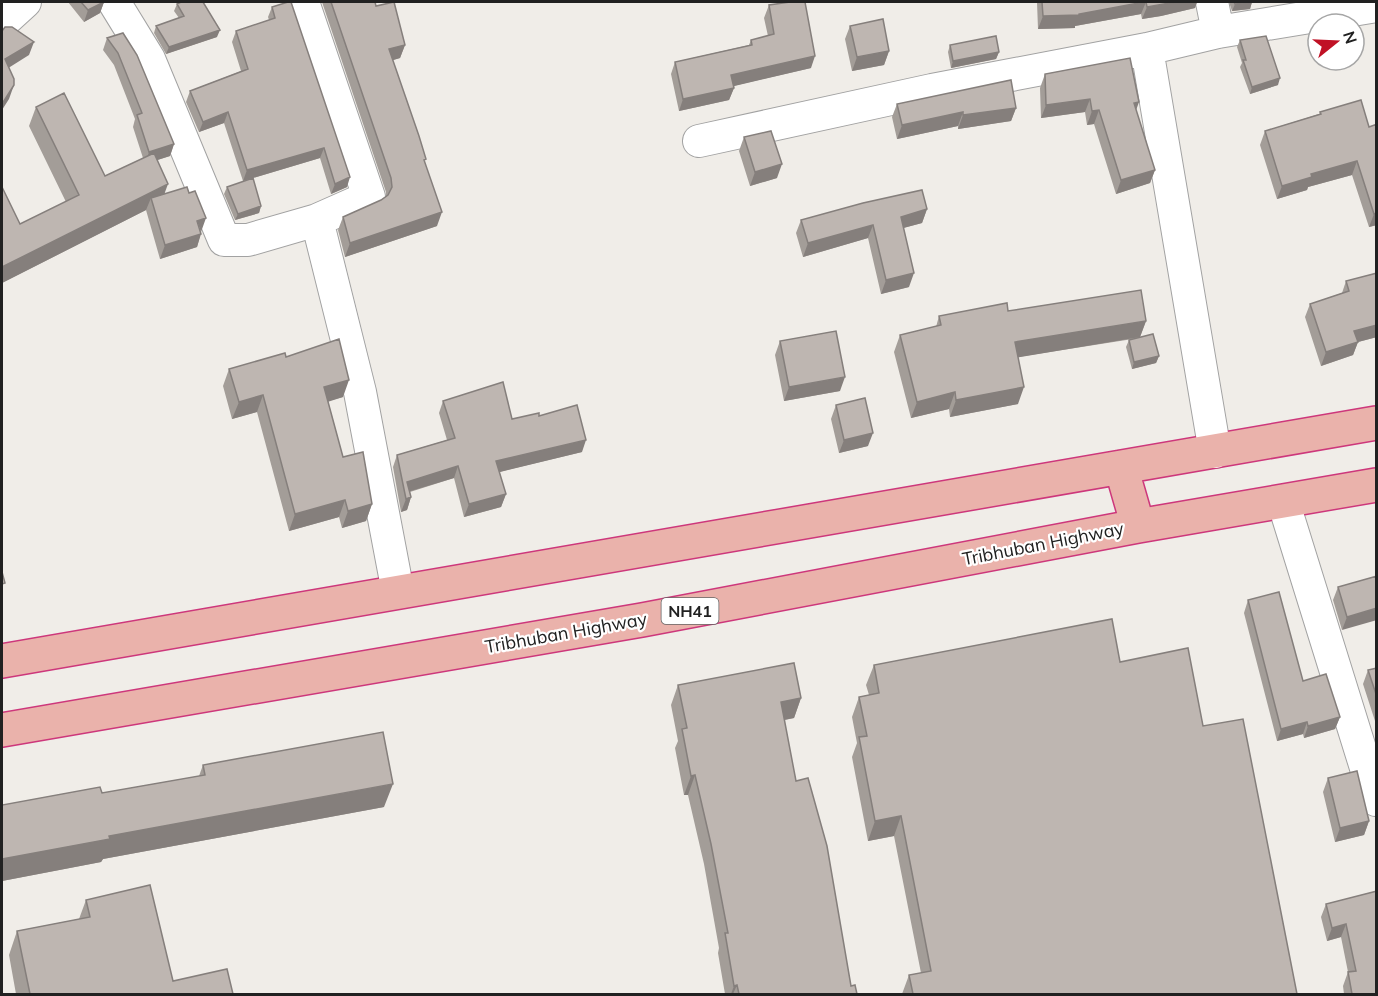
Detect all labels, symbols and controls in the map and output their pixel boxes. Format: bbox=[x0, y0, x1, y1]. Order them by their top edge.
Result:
north arrow bbox=[1306, 12, 1366, 72]
text: N bbox=[1339, 29, 1362, 46]
street label: Tribhuban Highway bbox=[960, 516, 1126, 570]
road number: NH41 bbox=[662, 598, 718, 624]
street label: Tribhuban Highway bbox=[483, 607, 649, 658]

